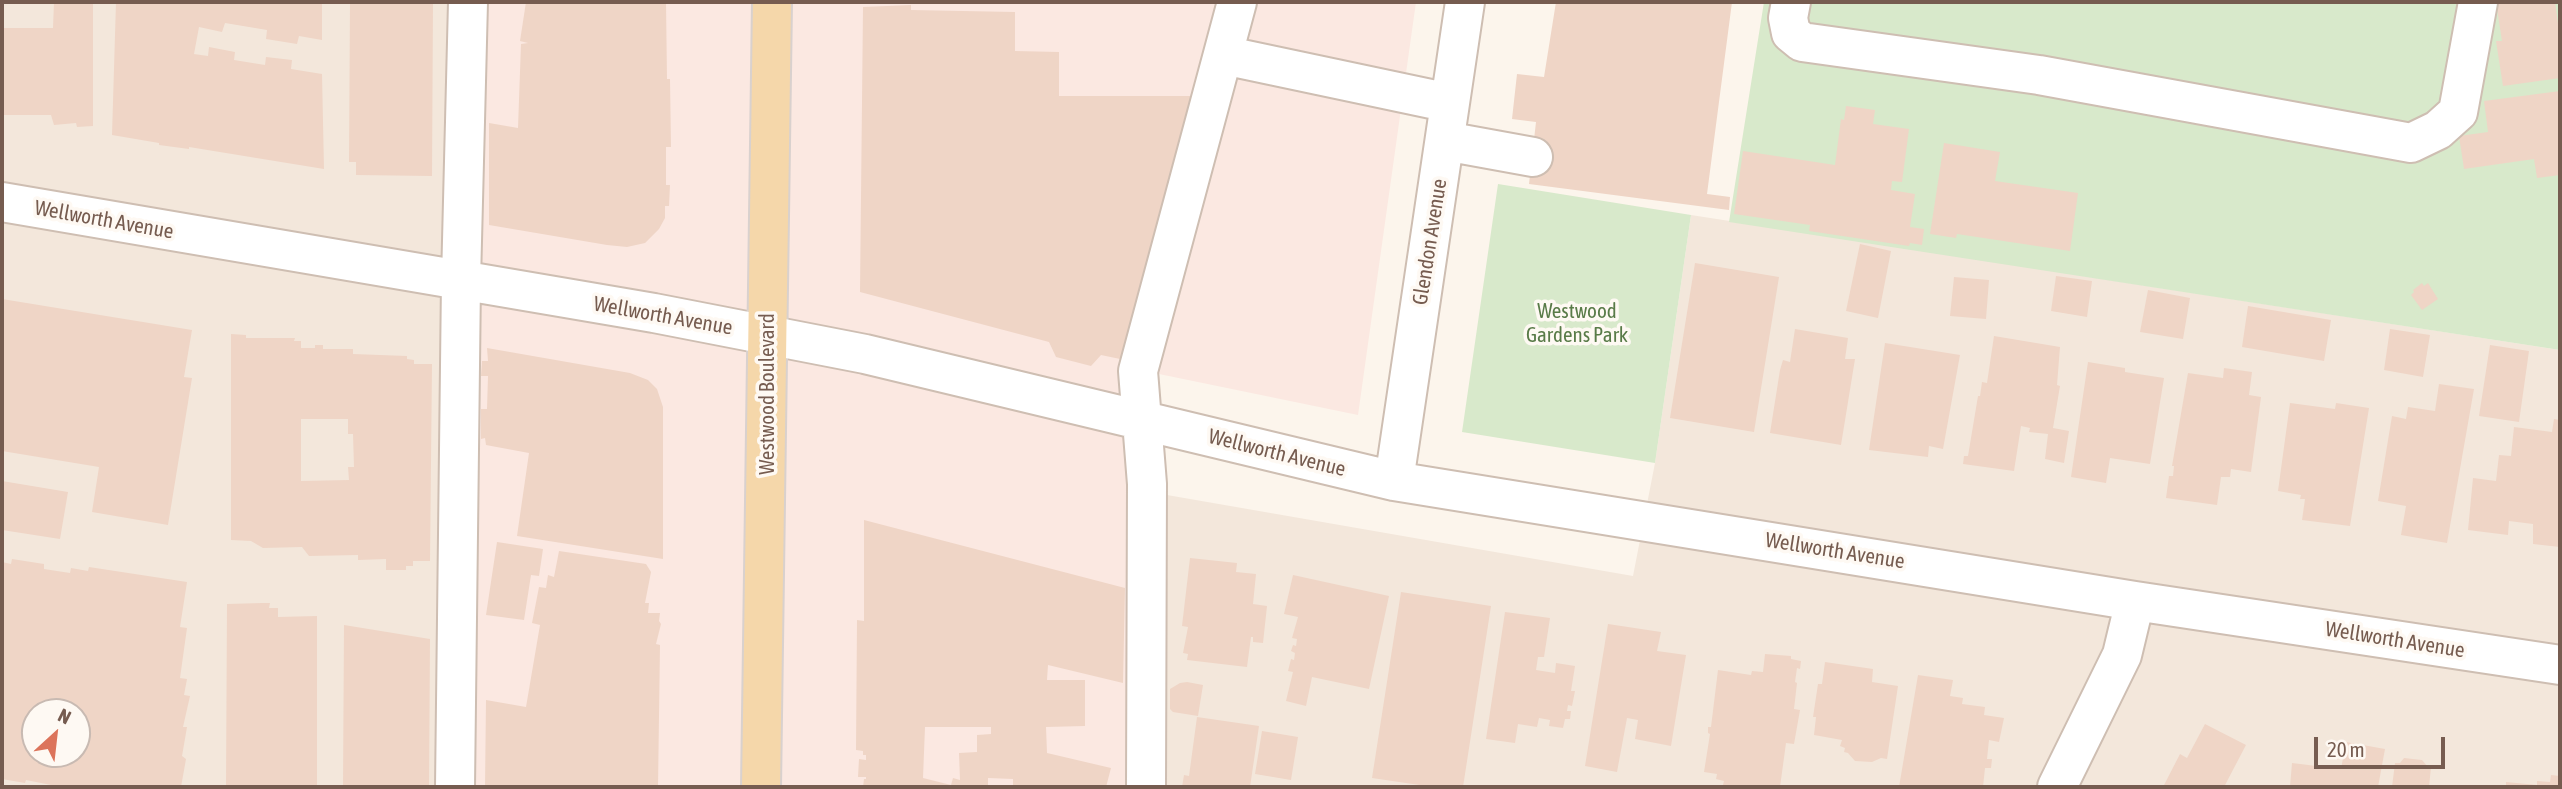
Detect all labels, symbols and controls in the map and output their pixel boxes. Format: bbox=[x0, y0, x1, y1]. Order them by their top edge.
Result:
street label: Glendon Avenue bbox=[1408, 177, 1452, 307]
street label: Wellworth Avenue bbox=[33, 195, 175, 245]
street label: Wellworth Avenue bbox=[592, 291, 734, 341]
park label: Westwood Gardens Park bbox=[1526, 298, 1628, 348]
street label: Westwood Boulevard bbox=[754, 313, 780, 475]
street label: Wellworth Avenue bbox=[1206, 424, 1348, 482]
street label: Wellworth Avenue bbox=[1764, 528, 1906, 574]
street label: Wellworth Avenue bbox=[2324, 617, 2466, 663]
north arrow bbox=[21, 698, 91, 768]
text: N bbox=[55, 704, 75, 728]
scale bar bbox=[2317, 722, 2448, 766]
text: 20 m bbox=[2327, 737, 2365, 761]

